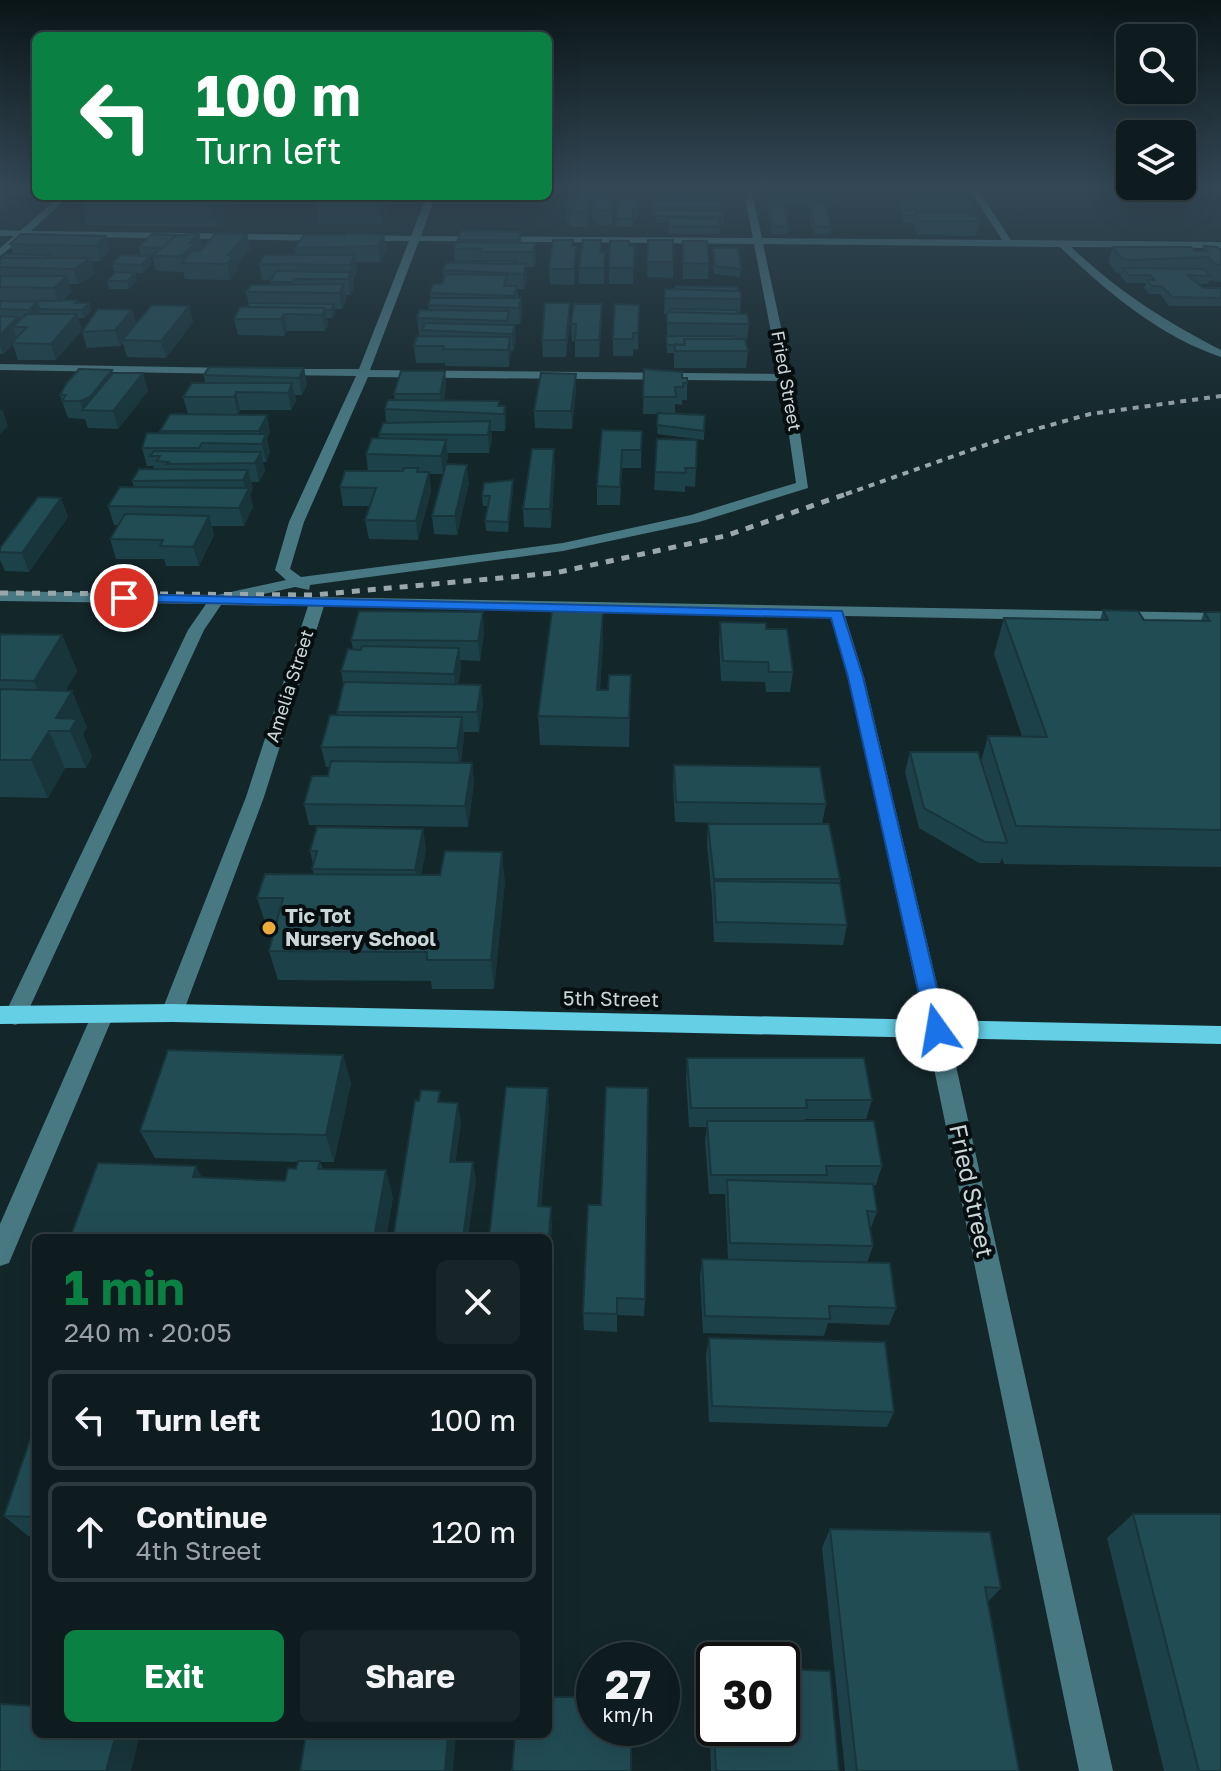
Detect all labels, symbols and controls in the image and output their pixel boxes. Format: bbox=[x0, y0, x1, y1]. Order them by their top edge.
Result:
map controls bbox=[1116, 24, 1196, 200]
button: search bbox=[1116, 24, 1196, 104]
text: 100 m bbox=[196, 61, 361, 128]
icon: left bbox=[64, 64, 168, 168]
button: layers bbox=[1116, 120, 1196, 200]
text: Turn left bbox=[196, 129, 342, 172]
street label: Fried Street bbox=[767, 329, 807, 433]
pin bbox=[90, 564, 158, 632]
icon: arrive bbox=[102, 576, 146, 620]
street label: Amelia Street bbox=[261, 627, 318, 745]
place label: Tic Tot Nursery School bbox=[285, 903, 436, 950]
marker: Tic Tot Nursery School bbox=[260, 919, 278, 937]
street label: 5th Street bbox=[563, 985, 659, 1011]
position arrow bbox=[895, 988, 979, 1072]
street label: Fried Street bbox=[944, 1121, 1001, 1260]
text: 1 min bbox=[64, 1258, 185, 1316]
button: close bbox=[436, 1260, 520, 1344]
text: 240 m · 20:05 bbox=[64, 1317, 232, 1348]
icon: left bbox=[68, 1398, 112, 1442]
text: Turn left bbox=[136, 1402, 261, 1438]
text: 100 m bbox=[430, 1402, 516, 1438]
text: Continue bbox=[136, 1499, 267, 1535]
icon: ahead bbox=[68, 1510, 112, 1554]
text: 120 m bbox=[431, 1514, 516, 1550]
text: 4th Street bbox=[136, 1535, 262, 1566]
button: Exit bbox=[64, 1630, 284, 1722]
button: Share bbox=[300, 1630, 520, 1722]
speed limit sign: 30 bbox=[696, 1642, 800, 1746]
text: 27 bbox=[605, 1660, 651, 1708]
text: km/h bbox=[603, 1702, 653, 1726]

